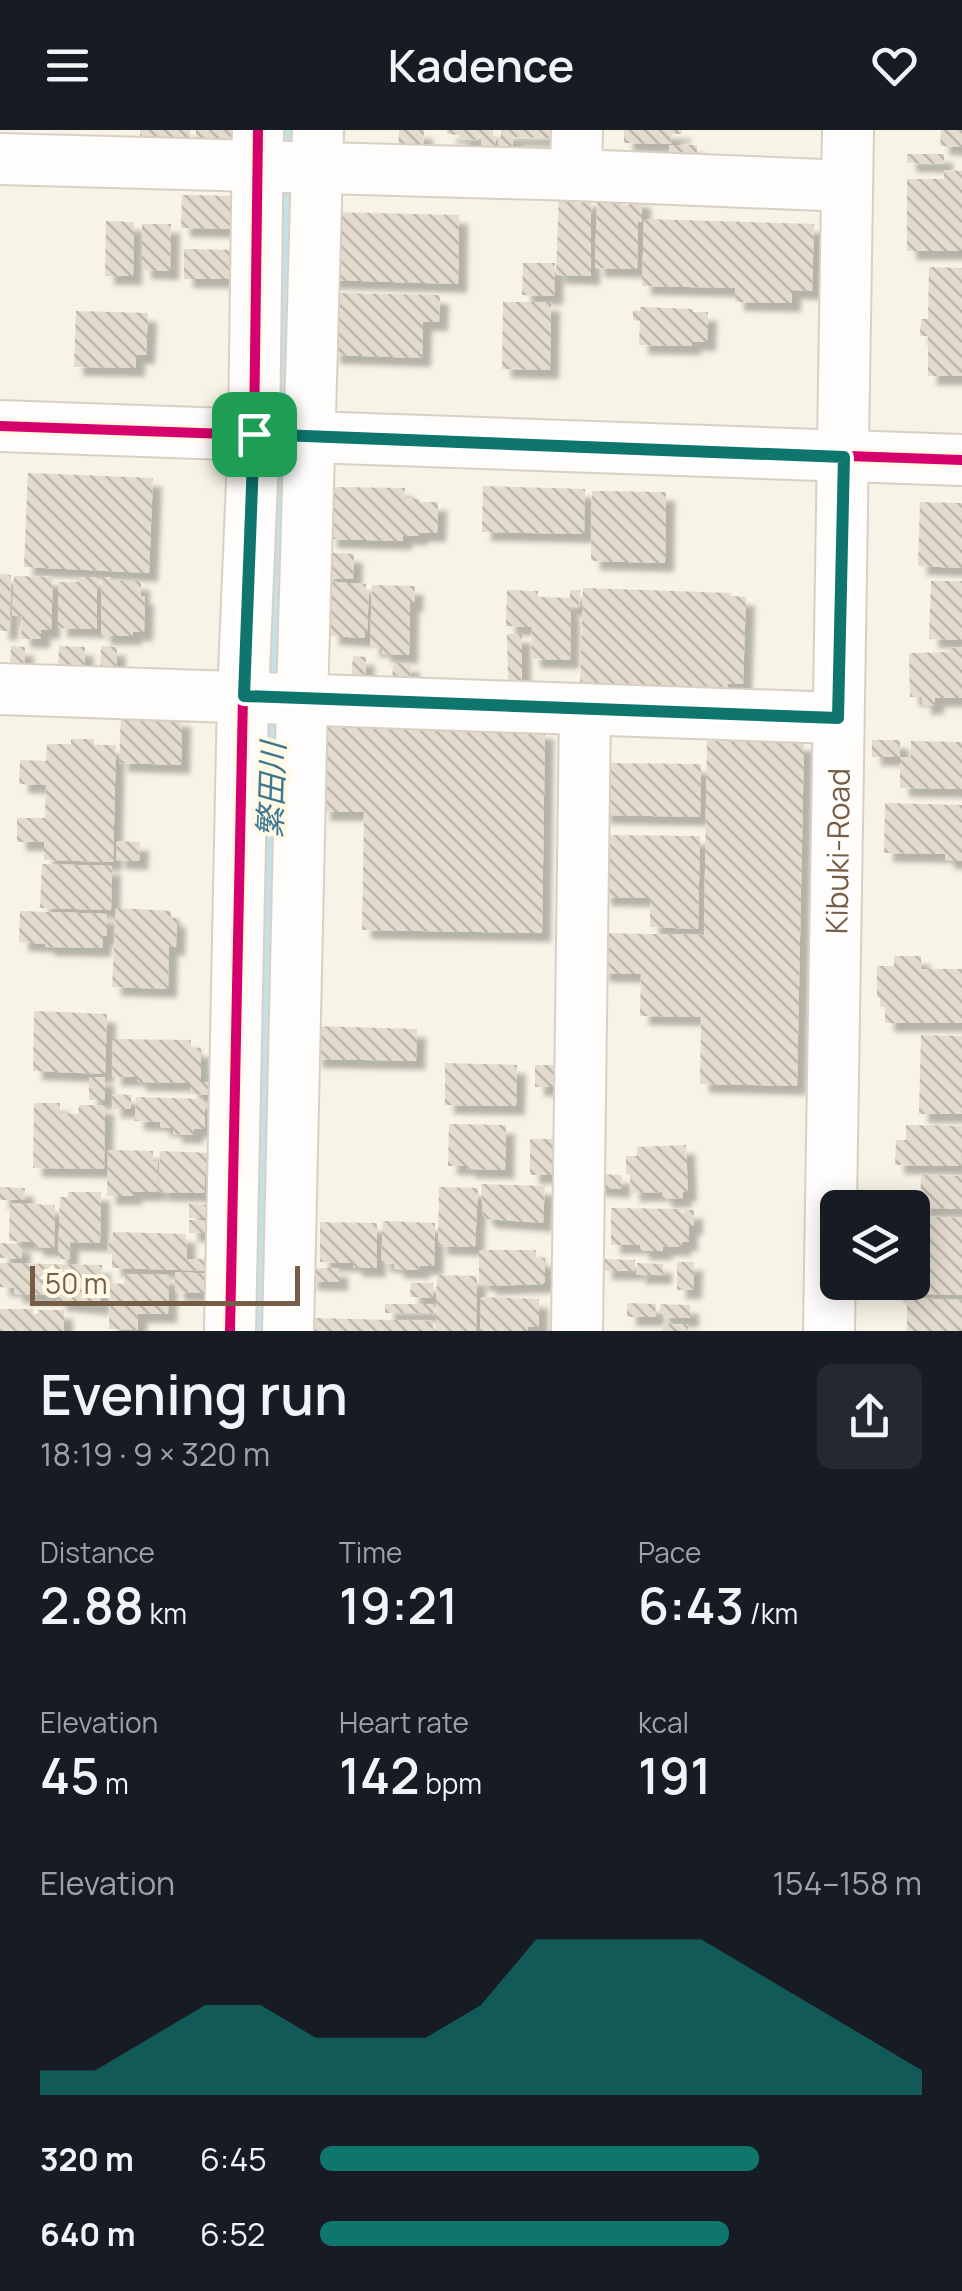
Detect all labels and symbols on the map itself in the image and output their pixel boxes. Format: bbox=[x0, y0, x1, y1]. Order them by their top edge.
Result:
pin bbox=[212, 392, 297, 477]
water label: 繁田川 bbox=[247, 738, 295, 839]
street label: Kibuki-Road bbox=[815, 768, 858, 934]
scale bar bbox=[30, 1261, 300, 1306]

